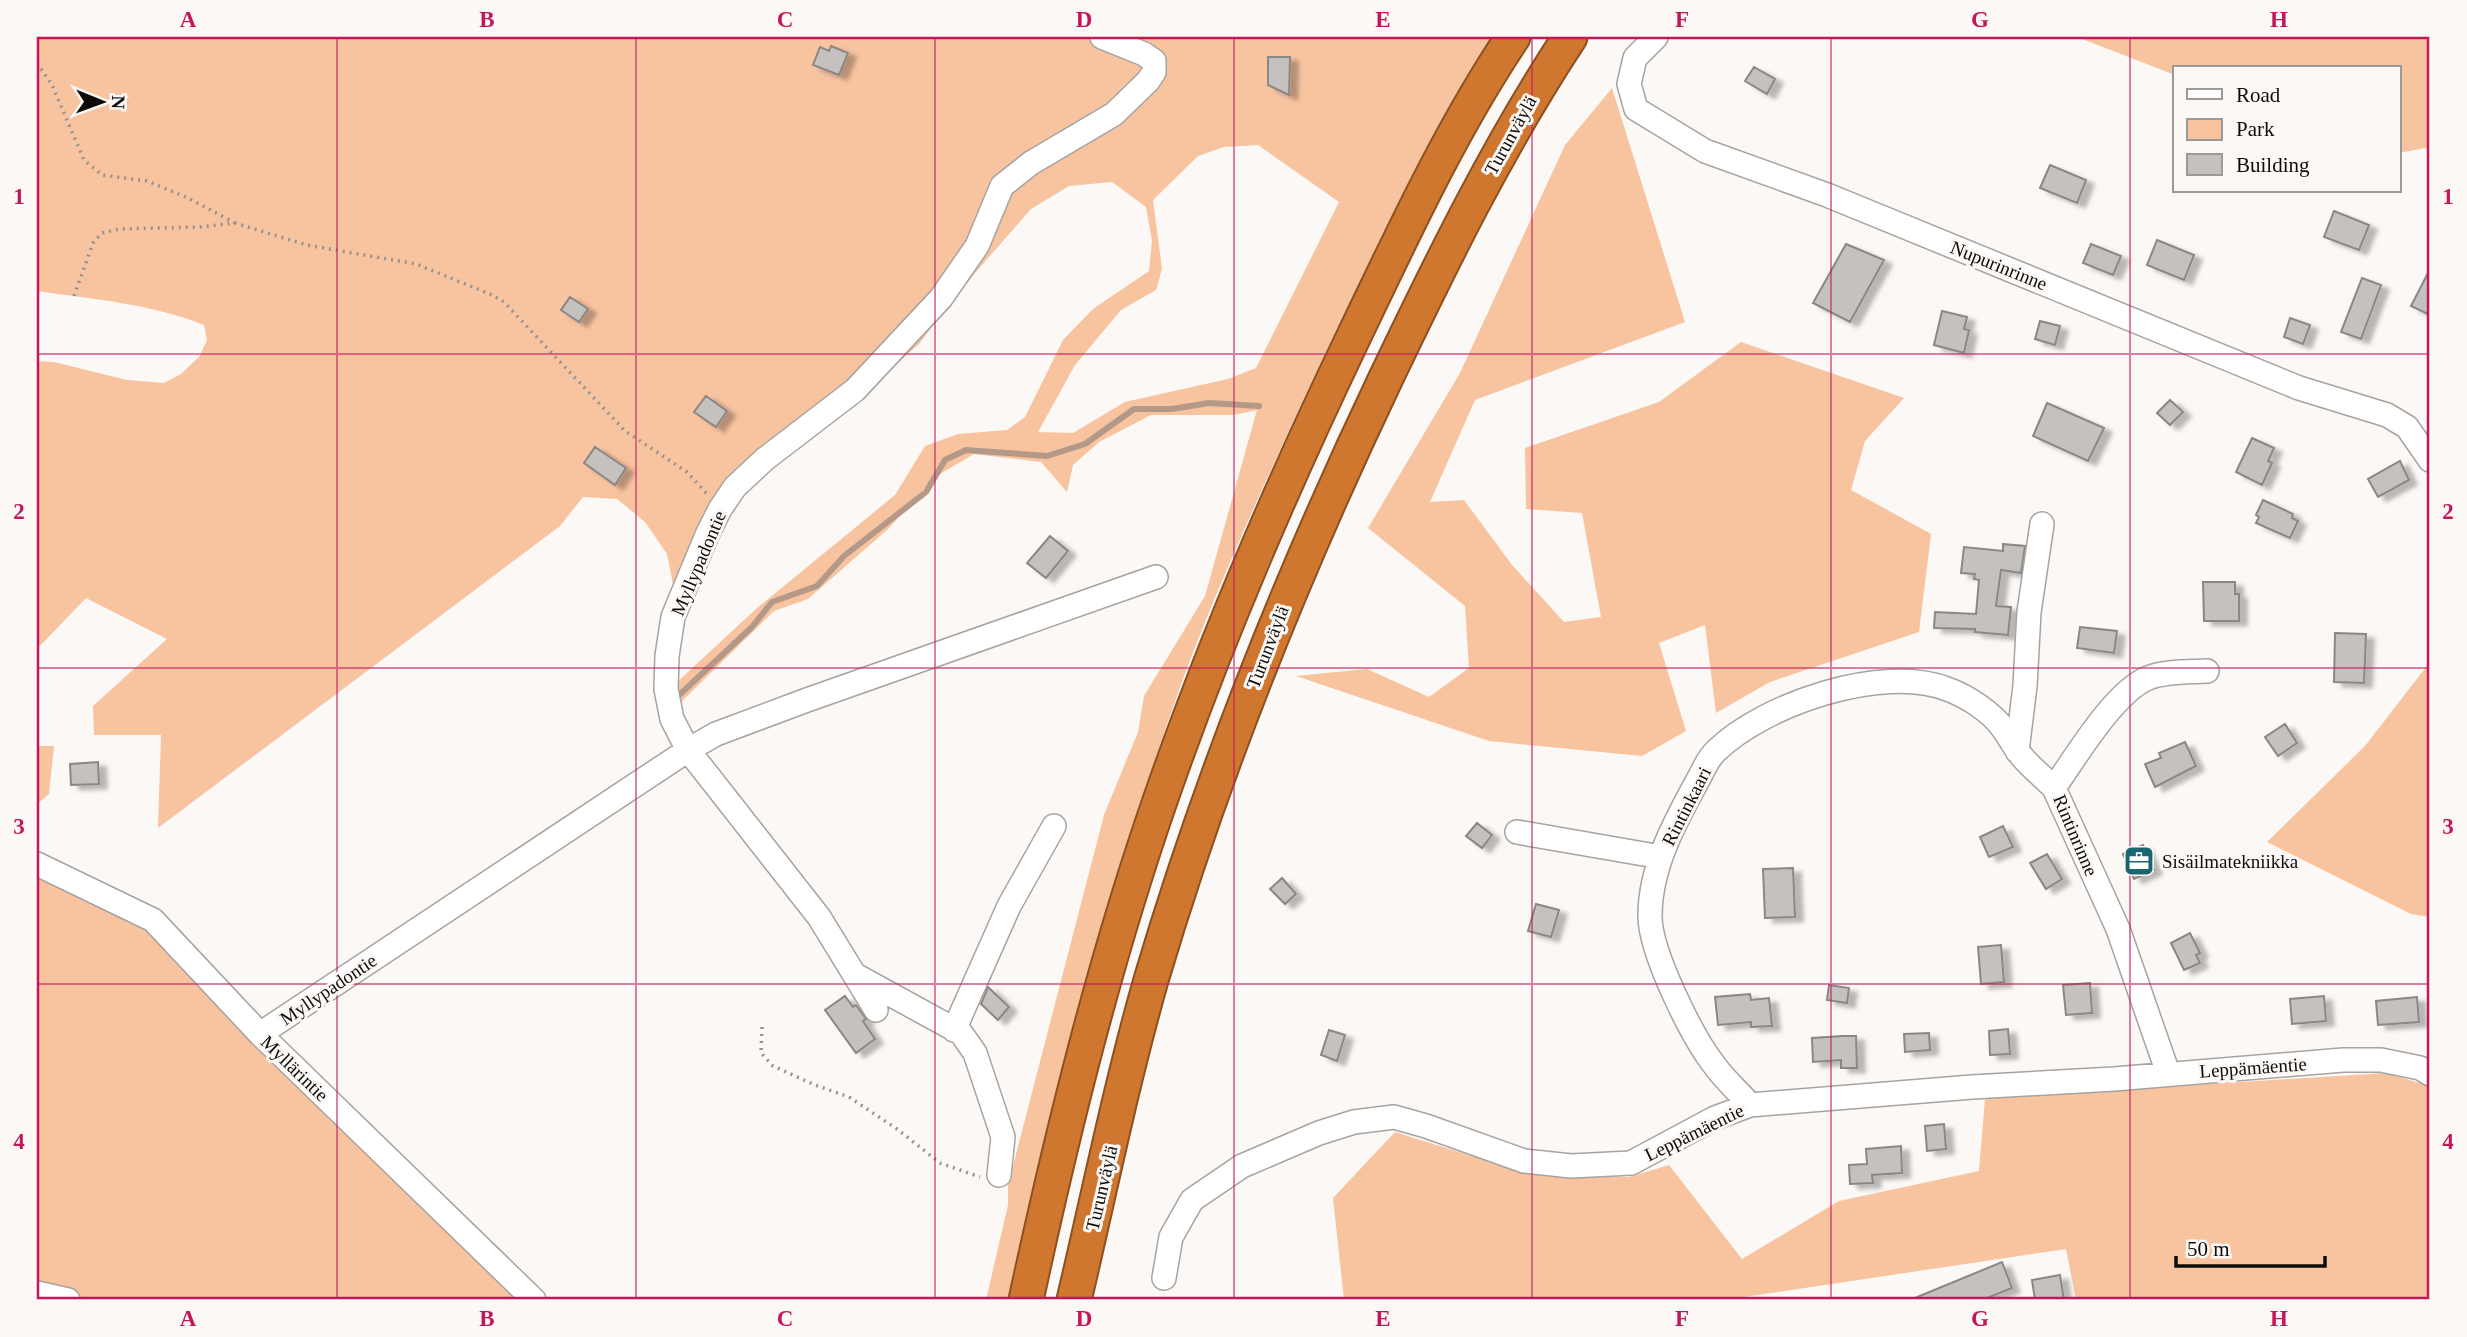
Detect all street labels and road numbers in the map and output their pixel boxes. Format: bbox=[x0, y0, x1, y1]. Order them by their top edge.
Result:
street label: Turunväylä bbox=[1480, 92, 1541, 178]
street label: Nupurinrinne bbox=[1947, 237, 2050, 294]
street label: Myllypadontie bbox=[667, 508, 730, 619]
street label: Turunväylä bbox=[1242, 602, 1293, 692]
street label: Rintinkaari bbox=[1658, 763, 1715, 849]
street label: Rintinrinne bbox=[2049, 791, 2102, 879]
street label: Myllypadontie bbox=[276, 949, 381, 1029]
street label: Myllärintie bbox=[257, 1031, 333, 1106]
street label: Leppämäentie bbox=[2199, 1053, 2307, 1082]
street label: Leppämäentie bbox=[1641, 1099, 1747, 1165]
street label: Turunväylä bbox=[1081, 1143, 1122, 1233]

